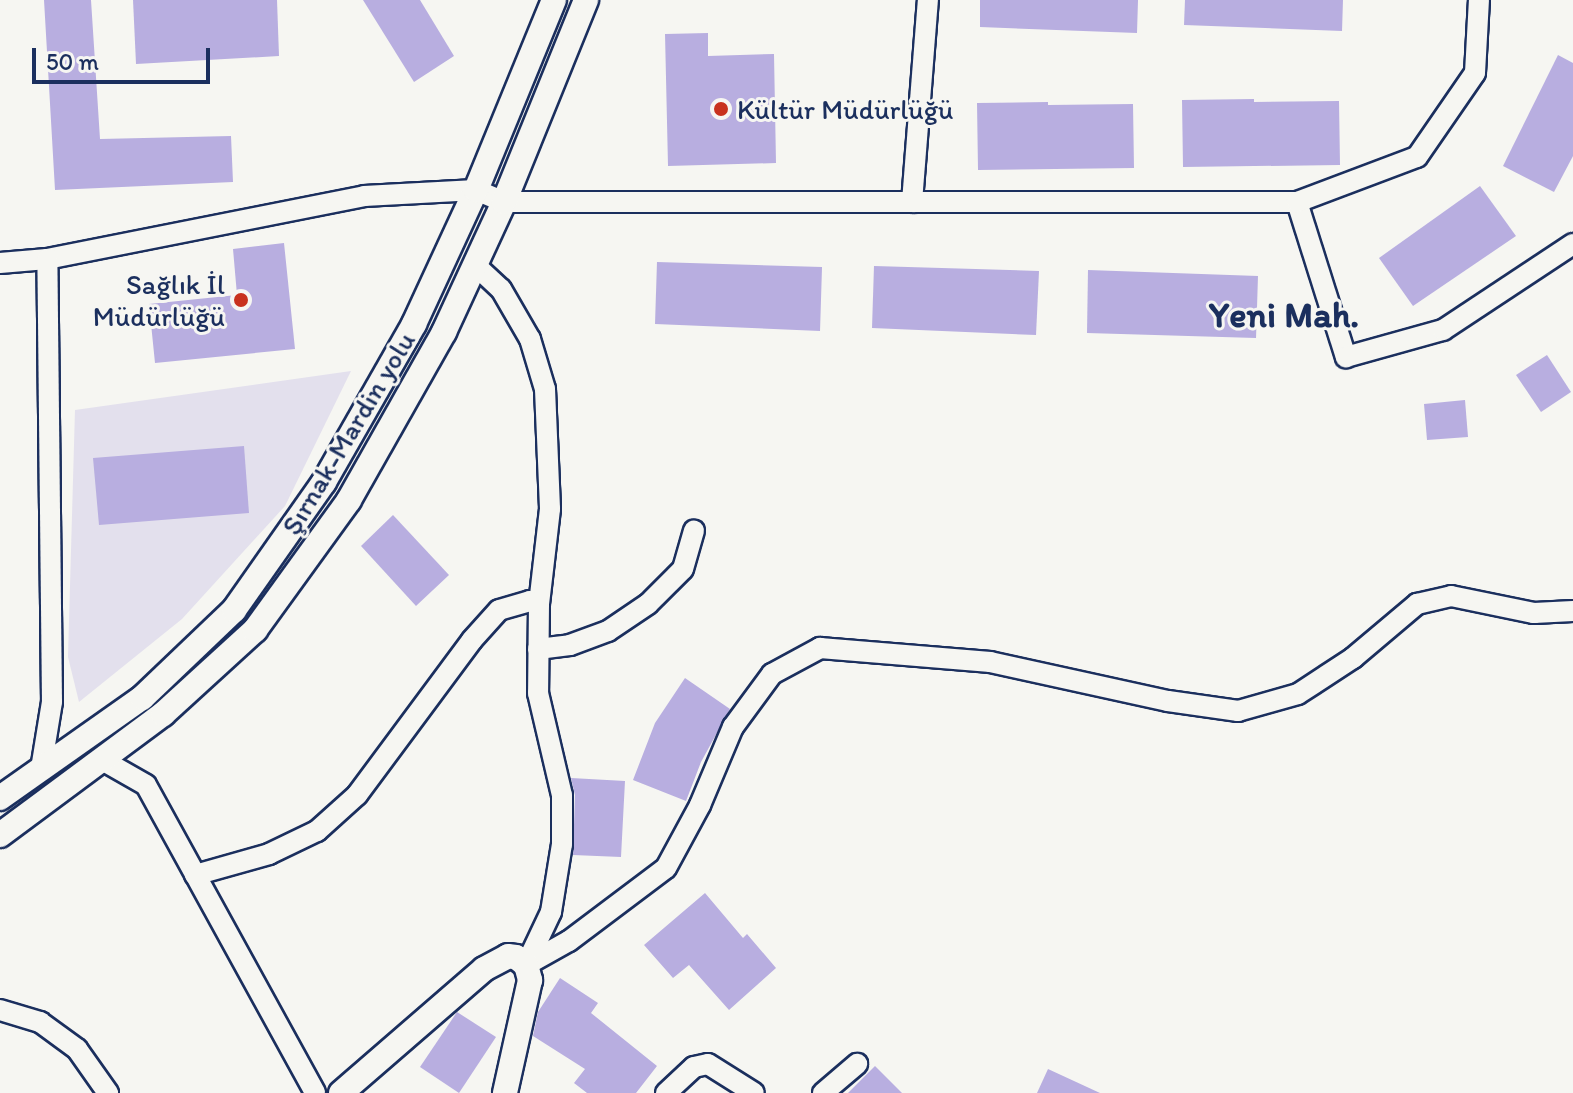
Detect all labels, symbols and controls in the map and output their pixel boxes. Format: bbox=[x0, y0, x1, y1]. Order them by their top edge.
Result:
scale bar bbox=[36, 32, 214, 82]
text: 50 m bbox=[46, 47, 99, 76]
place label: Kültür Müdürlüğü bbox=[737, 92, 954, 126]
marker: Kültür Müdürlüğü bbox=[712, 100, 730, 118]
place label: Sağlık İl Müdürlüğü bbox=[93, 267, 225, 333]
marker: Sağlık İl Müdürlüğü bbox=[232, 291, 250, 309]
district label: Yeni Mah. bbox=[1209, 293, 1359, 337]
street label: Şırnak-Mardin yolu bbox=[274, 325, 422, 541]

